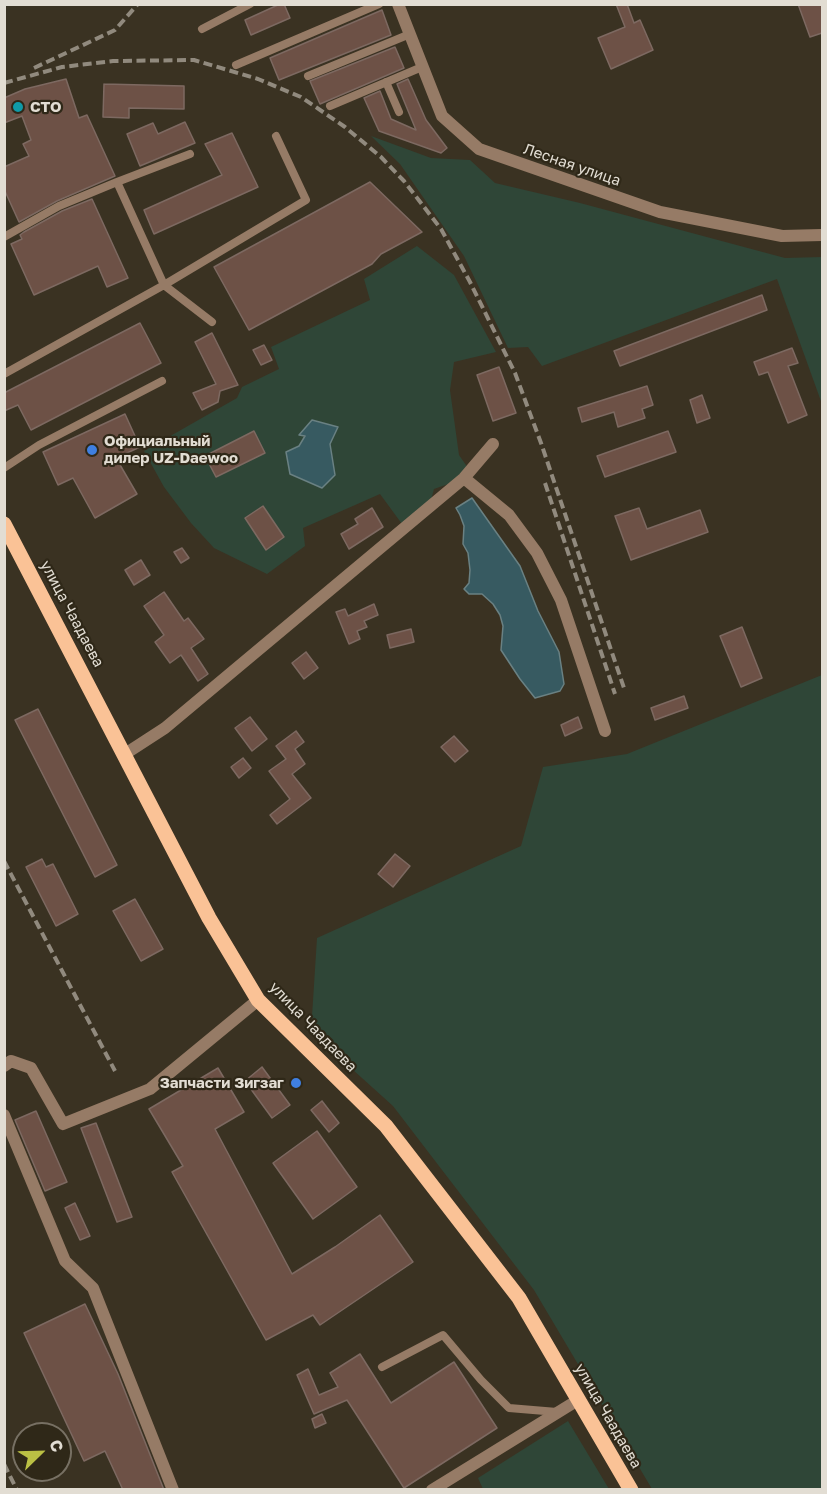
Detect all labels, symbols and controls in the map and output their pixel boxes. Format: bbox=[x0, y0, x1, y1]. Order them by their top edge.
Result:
place label: СТО bbox=[30, 98, 62, 116]
marker: СТО bbox=[11, 100, 25, 114]
street label: Лесная улица bbox=[521, 140, 623, 190]
place label: Официальный дилер UZ-Daewoo bbox=[104, 432, 238, 467]
marker: Официальный дилер UZ-Daewoo bbox=[85, 443, 99, 457]
street label: улица Чаадаева bbox=[36, 558, 108, 670]
street label: улица Чаадаева bbox=[266, 978, 360, 1076]
place label: Запчасти Зигзаг bbox=[160, 1074, 284, 1092]
marker: Запчасти Зигзаг bbox=[289, 1076, 303, 1090]
street label: улица Чаадаева bbox=[571, 1360, 645, 1472]
north arrow bbox=[12, 1422, 72, 1482]
text: С bbox=[45, 1437, 68, 1455]

